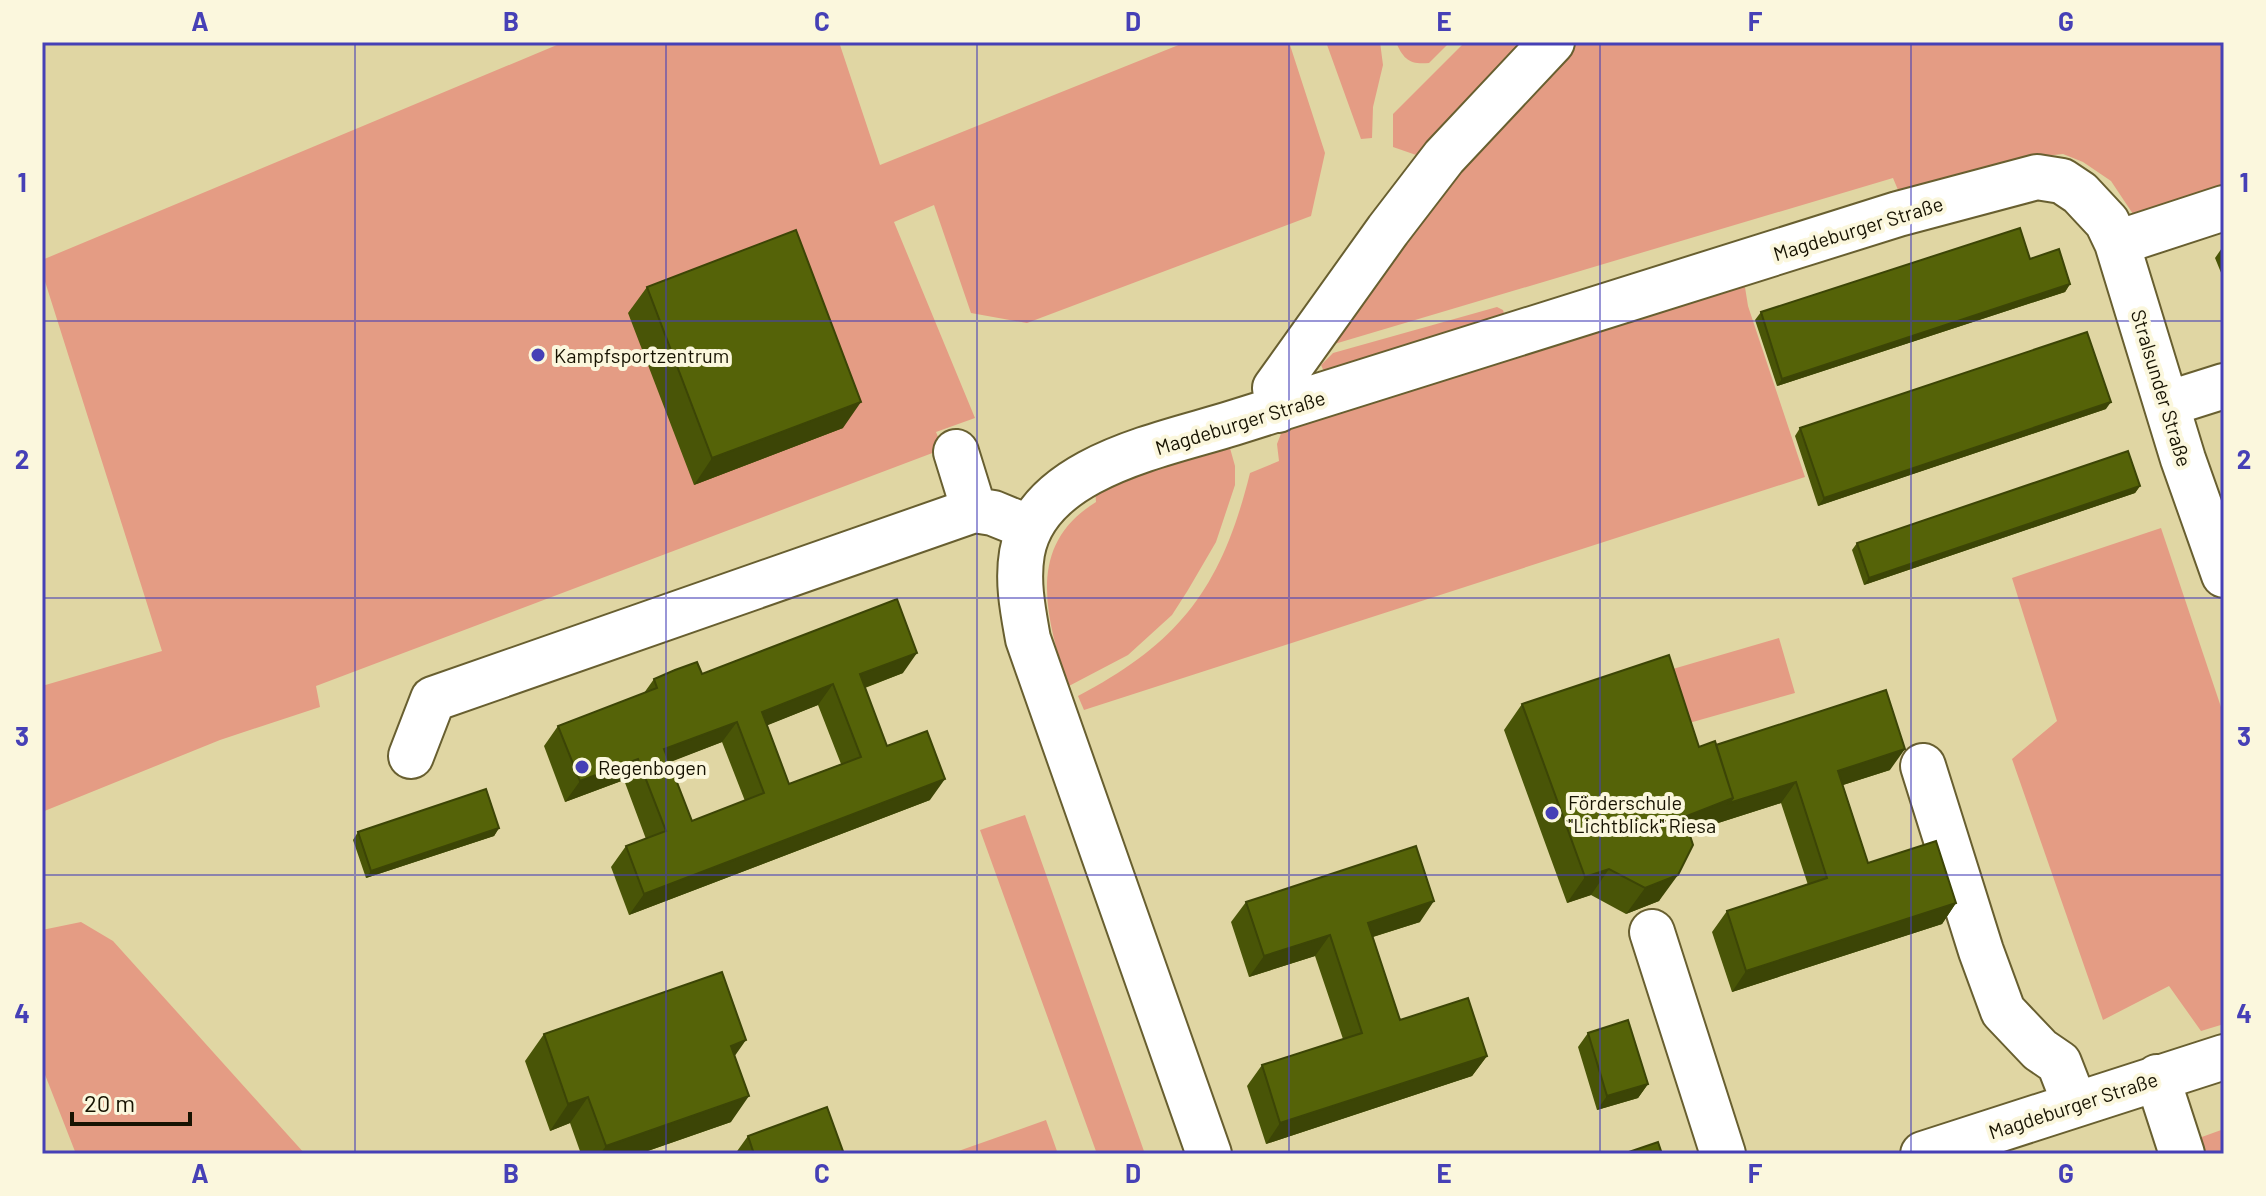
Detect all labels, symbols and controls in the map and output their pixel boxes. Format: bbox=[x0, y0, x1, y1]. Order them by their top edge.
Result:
text: A bbox=[191, 5, 209, 36]
text: B bbox=[503, 5, 519, 36]
text: C bbox=[814, 5, 830, 36]
text: D bbox=[1125, 5, 1141, 36]
text: E bbox=[1436, 5, 1452, 36]
text: F bbox=[1748, 5, 1763, 36]
text: G bbox=[2058, 5, 2074, 36]
text: 1 bbox=[17, 166, 27, 197]
text: 1 bbox=[2239, 166, 2249, 197]
street label: Magdeburger Straße bbox=[1770, 191, 1946, 265]
street label: Stralsunder Straße bbox=[2127, 307, 2197, 469]
place label: Kampfsportzentrum bbox=[554, 343, 729, 367]
marker: Kampfsportzentrum bbox=[529, 346, 547, 364]
street label: Magdeburger Straße bbox=[1152, 385, 1328, 459]
text: 2 bbox=[15, 443, 29, 474]
text: 2 bbox=[2237, 443, 2251, 474]
text: 3 bbox=[15, 720, 29, 751]
text: 3 bbox=[2237, 720, 2251, 751]
place label: Regenbogen bbox=[598, 755, 707, 779]
marker: Regenbogen bbox=[573, 758, 591, 776]
place label: Förderschule "Lichtblick" Riesa bbox=[1568, 790, 1716, 837]
marker: Förderschule "Lichtblick" Riesa bbox=[1543, 804, 1561, 822]
text: 4 bbox=[14, 997, 30, 1028]
text: 4 bbox=[2236, 997, 2252, 1028]
street label: Magdeburger Straße bbox=[1985, 1066, 2161, 1144]
scale bar bbox=[72, 1076, 190, 1126]
text: 20 m bbox=[84, 1088, 135, 1117]
text: A bbox=[191, 1157, 209, 1188]
text: B bbox=[503, 1157, 519, 1188]
text: C bbox=[814, 1157, 830, 1188]
text: D bbox=[1125, 1157, 1141, 1188]
text: E bbox=[1436, 1157, 1452, 1188]
text: F bbox=[1748, 1157, 1763, 1188]
text: G bbox=[2058, 1157, 2074, 1188]

